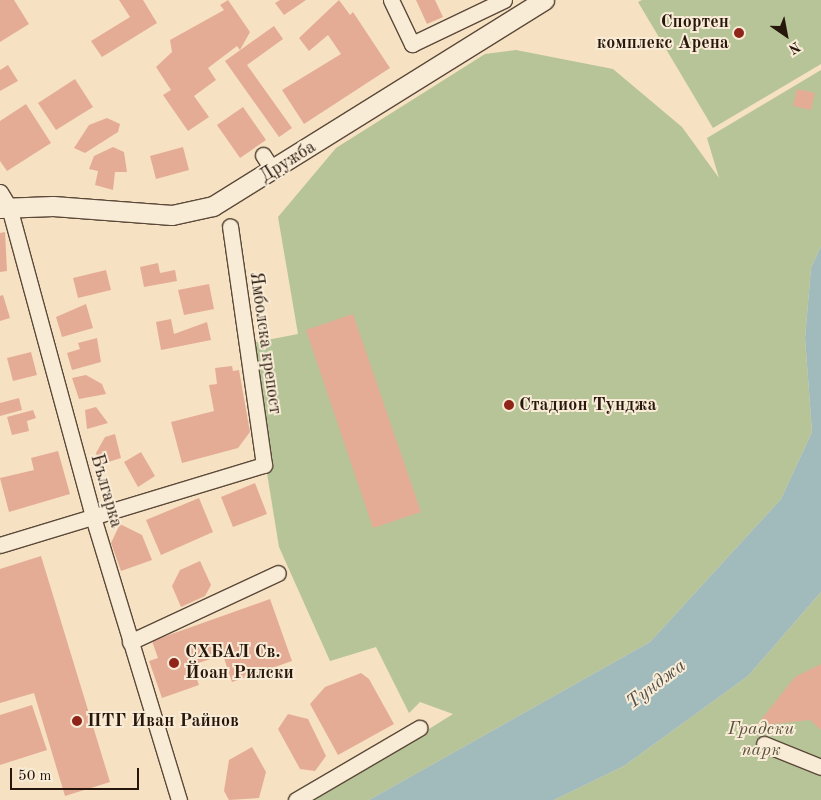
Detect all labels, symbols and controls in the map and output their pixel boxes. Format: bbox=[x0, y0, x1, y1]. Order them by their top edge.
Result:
north arrow bbox=[761, 10, 811, 60]
place label: Спортен комплекс Арена bbox=[597, 12, 729, 54]
marker: Спортен комплекс Арена bbox=[733, 27, 745, 39]
text: N bbox=[786, 39, 802, 56]
street label: Дружба bbox=[256, 136, 320, 188]
street label: Ямболска крепост bbox=[244, 271, 286, 415]
place label: Стадион Тунджа bbox=[519, 394, 657, 416]
marker: Стадион Тунджа bbox=[503, 399, 515, 411]
street label: Българка bbox=[85, 452, 127, 530]
place label: СХБАЛ Св. Йоан Рилски bbox=[185, 642, 294, 684]
water label: Тунджа bbox=[623, 655, 691, 715]
marker: СХБАЛ Св. Йоан Рилски bbox=[167, 656, 181, 670]
place label: ПТГ Иван Райнов bbox=[87, 710, 239, 732]
marker: ПТГ Иван Райнов bbox=[71, 715, 83, 727]
park label: Градски парк bbox=[728, 719, 794, 762]
scale bar bbox=[12, 758, 141, 790]
text: 50 m bbox=[18, 769, 52, 784]

